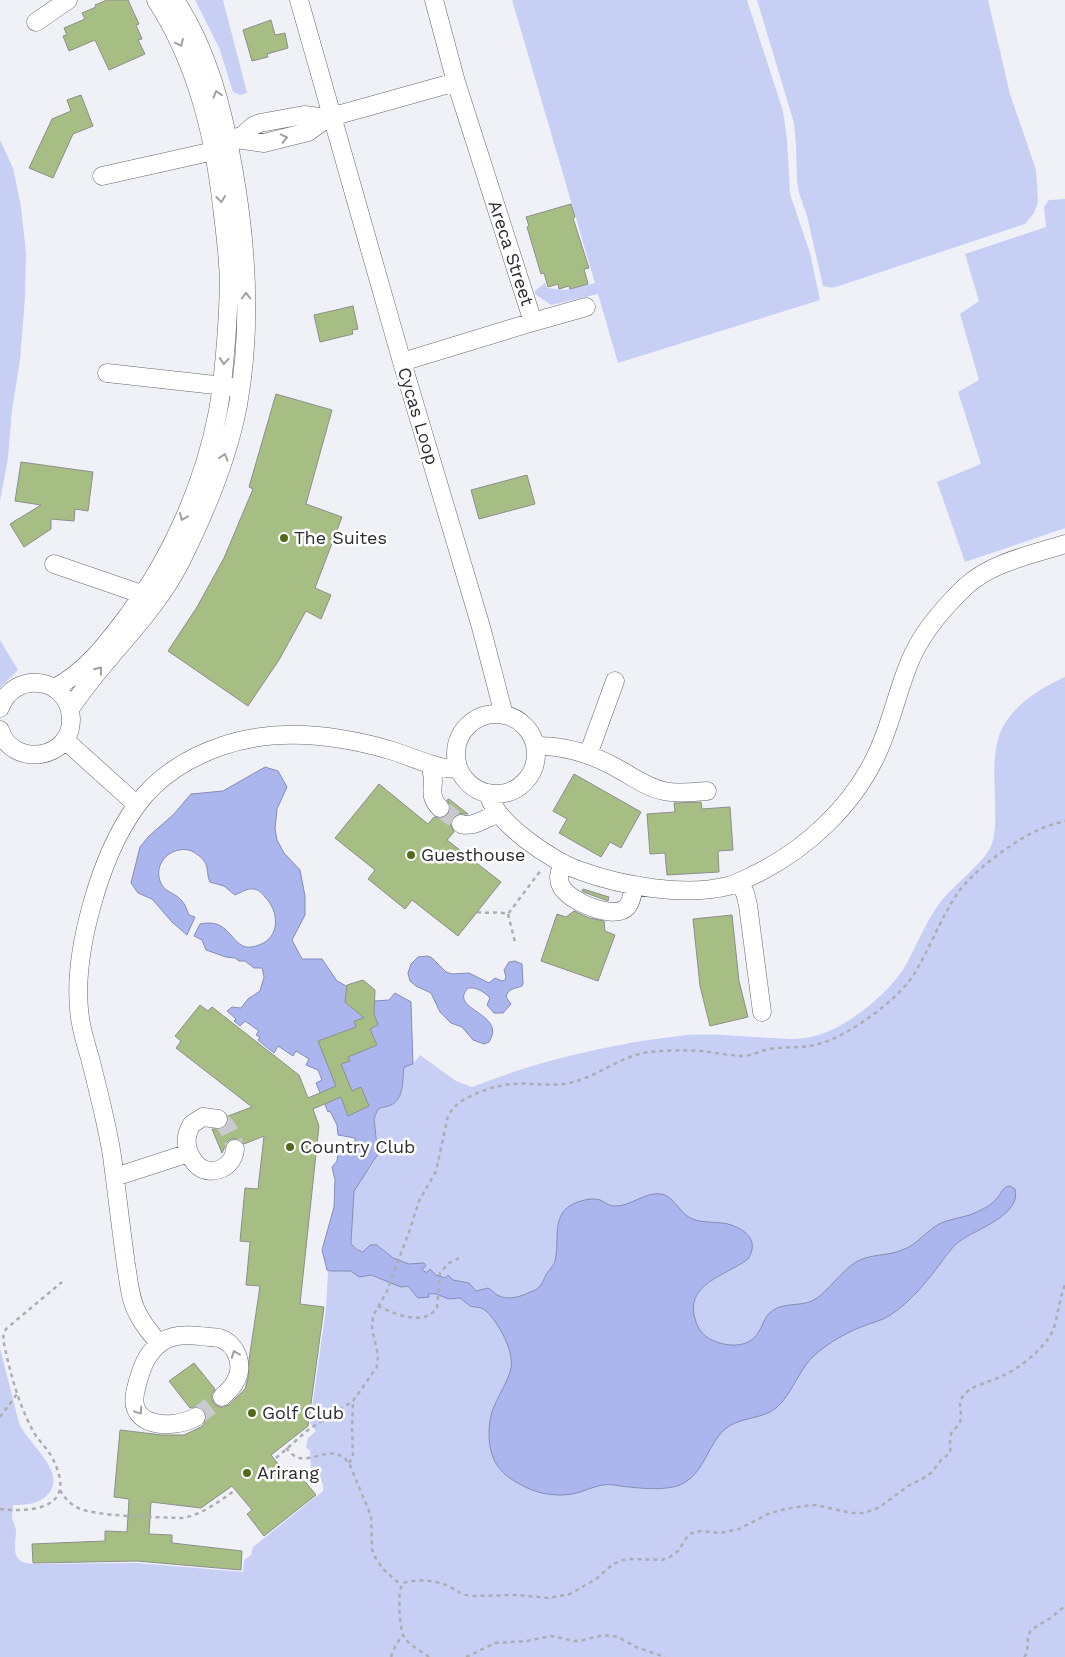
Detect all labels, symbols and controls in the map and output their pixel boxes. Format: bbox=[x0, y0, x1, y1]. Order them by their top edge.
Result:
one-way arrow bbox=[174, 37, 184, 46]
one-way arrow bbox=[212, 90, 222, 98]
one-way arrow bbox=[279, 133, 288, 144]
one-way arrow bbox=[216, 195, 227, 203]
street label: Areca Street bbox=[485, 198, 539, 309]
one-way arrow bbox=[241, 292, 251, 300]
one-way arrow bbox=[219, 357, 230, 365]
street label: Cycas Loop bbox=[394, 365, 443, 467]
one-way arrow bbox=[218, 453, 228, 461]
one-way arrow bbox=[179, 512, 190, 521]
place label: The Suites bbox=[294, 527, 387, 548]
marker: The Suites bbox=[278, 532, 290, 544]
one-way arrow bbox=[93, 667, 101, 676]
place label: Guesthouse bbox=[421, 844, 525, 865]
marker: Guesthouse bbox=[405, 849, 417, 861]
place label: Country Club bbox=[300, 1136, 415, 1157]
marker: Country Club bbox=[284, 1141, 296, 1153]
one-way arrow bbox=[231, 1350, 241, 1359]
place label: Golf Club bbox=[262, 1402, 344, 1423]
one-way arrow bbox=[133, 1406, 143, 1415]
marker: Golf Club bbox=[246, 1407, 258, 1419]
place label: Arirang bbox=[257, 1462, 319, 1483]
marker: Arirang bbox=[241, 1467, 253, 1479]

